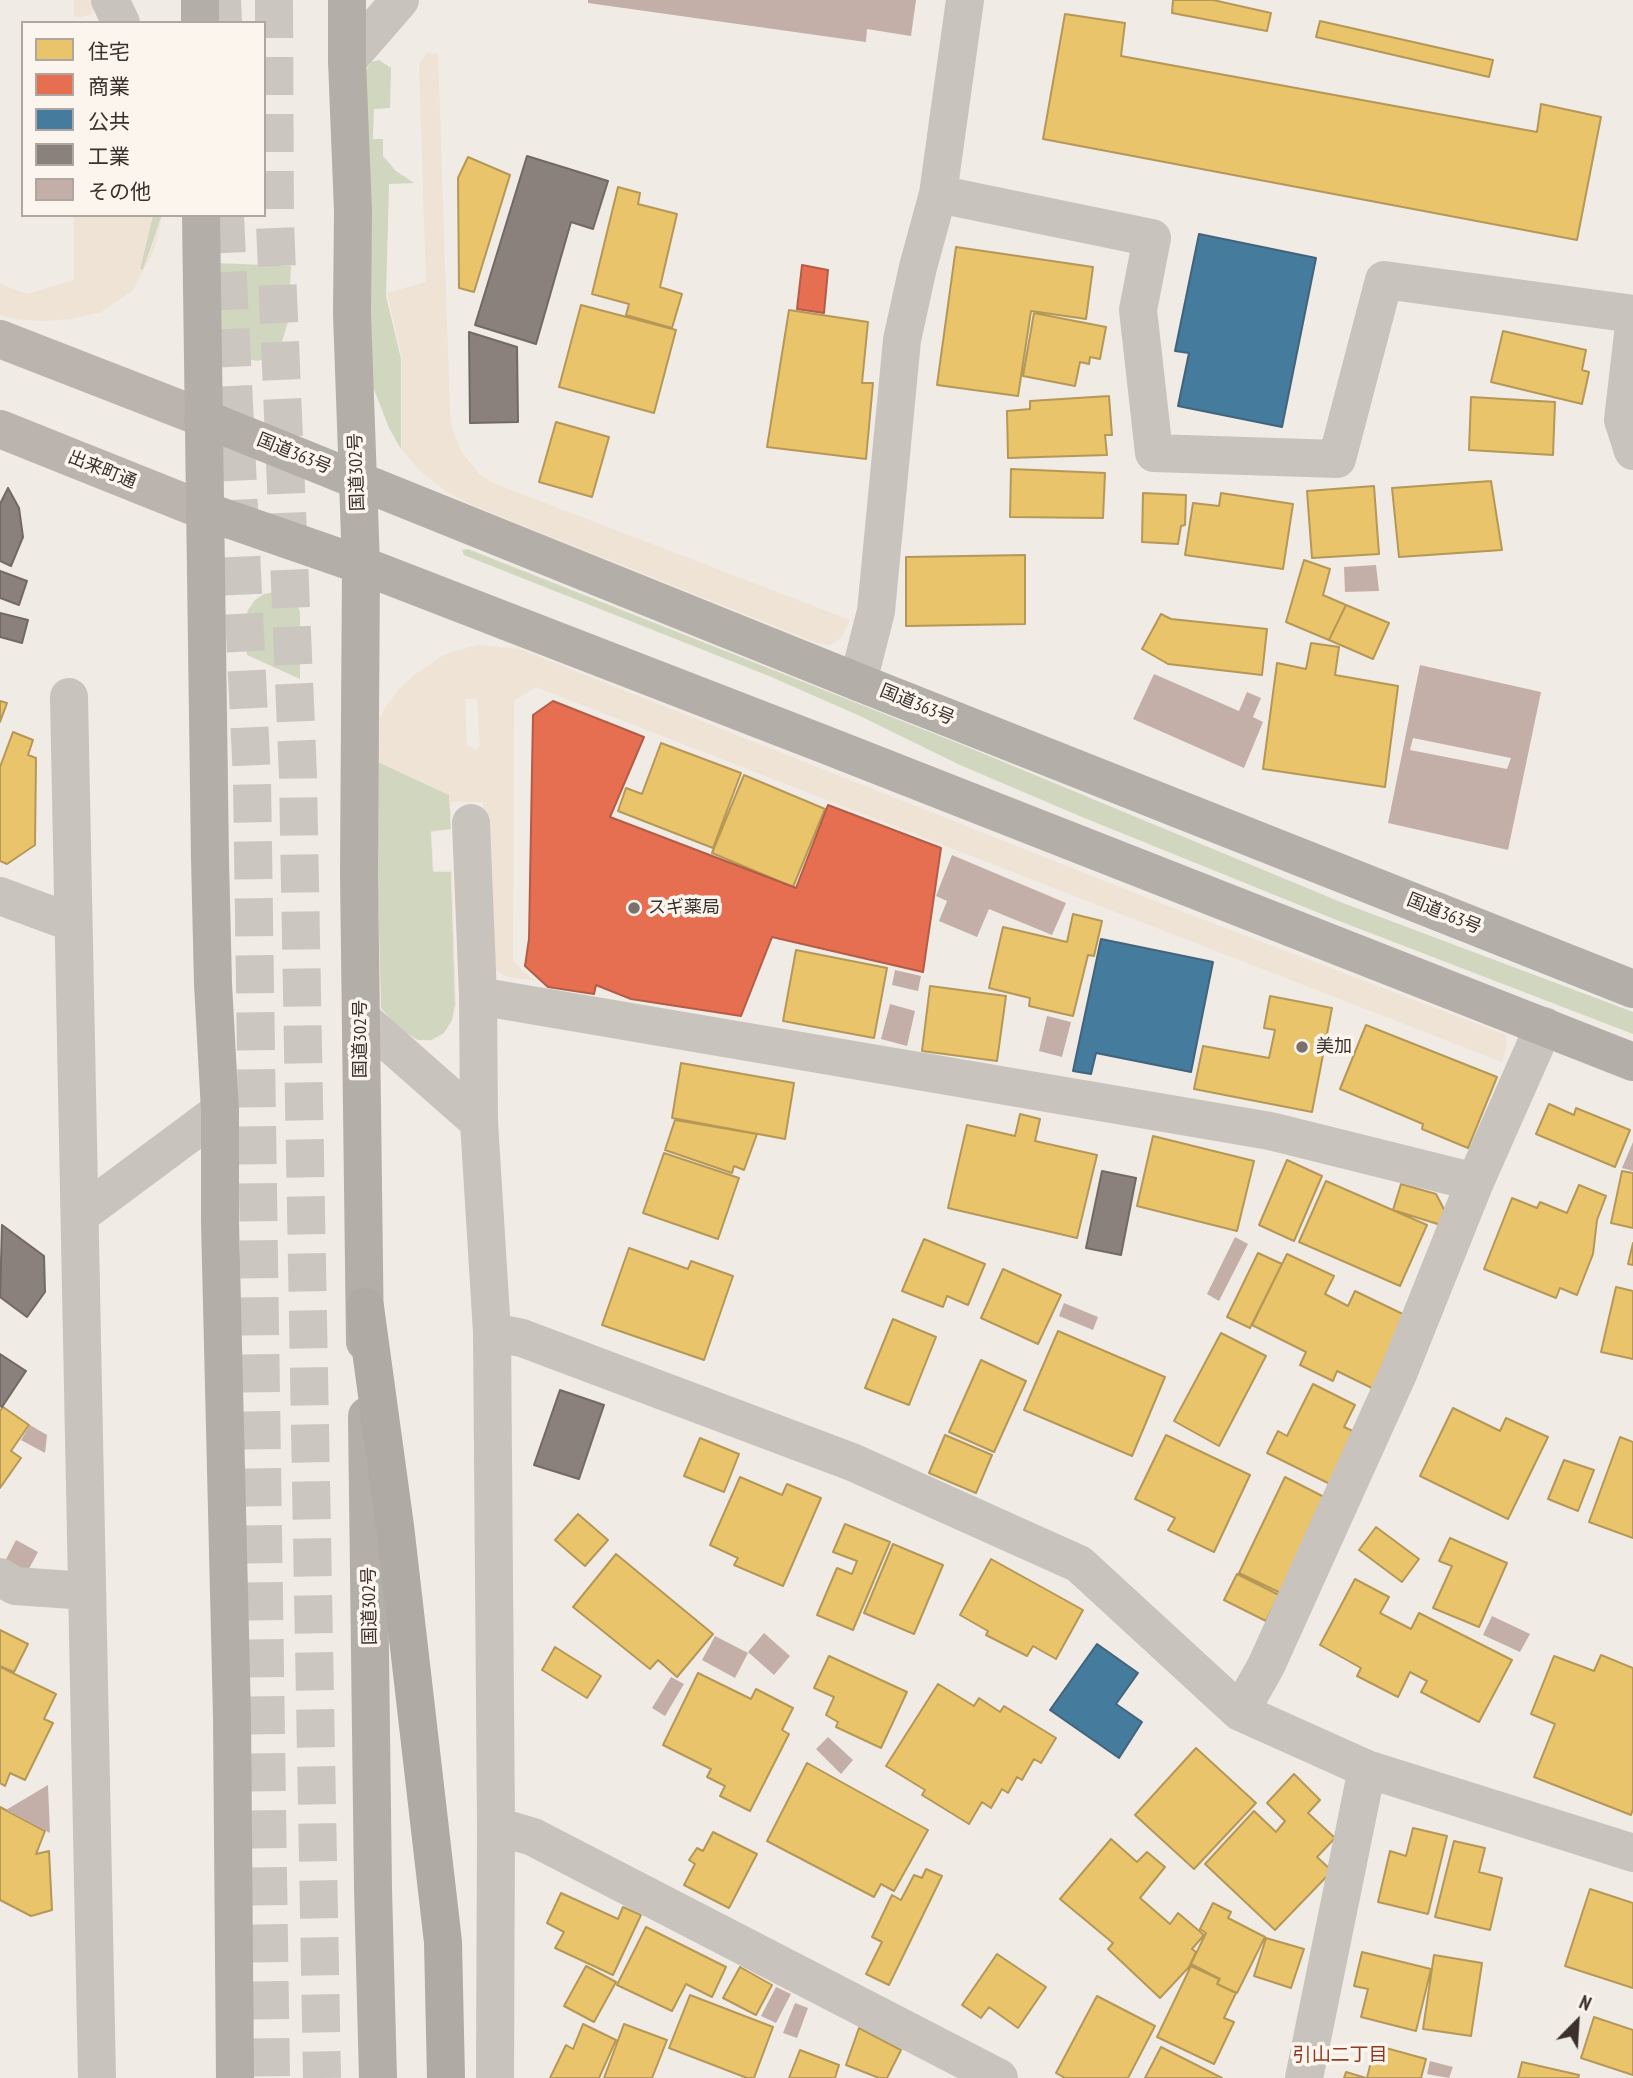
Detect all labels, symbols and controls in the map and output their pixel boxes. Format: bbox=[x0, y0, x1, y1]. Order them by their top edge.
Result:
legend bbox=[21, 21, 266, 217]
text: 住宅 bbox=[88, 38, 130, 65]
text: 商業 bbox=[88, 73, 130, 100]
text: 公共 bbox=[88, 108, 130, 135]
text: 工業 bbox=[88, 143, 130, 170]
text: その他 bbox=[88, 178, 151, 205]
street label: 国道363号 bbox=[254, 429, 334, 479]
street label: 国道302号 bbox=[345, 432, 369, 512]
street label: 出来町通 bbox=[65, 447, 139, 493]
street label: 国道363号 bbox=[877, 680, 957, 730]
street label: 国道363号 bbox=[1404, 889, 1484, 939]
place label: スギ薬局 bbox=[648, 897, 720, 919]
marker: スギ薬局 bbox=[626, 900, 642, 916]
street label: 国道302号 bbox=[350, 1000, 372, 1078]
place label: 美加 bbox=[1316, 1036, 1352, 1058]
marker: 美加 bbox=[1294, 1039, 1310, 1055]
street label: 国道302号 bbox=[359, 1567, 381, 1645]
north arrow bbox=[1542, 1987, 1612, 2057]
text: N bbox=[1576, 1990, 1595, 2016]
district label: 引山二丁目 bbox=[1293, 2045, 1387, 2067]

